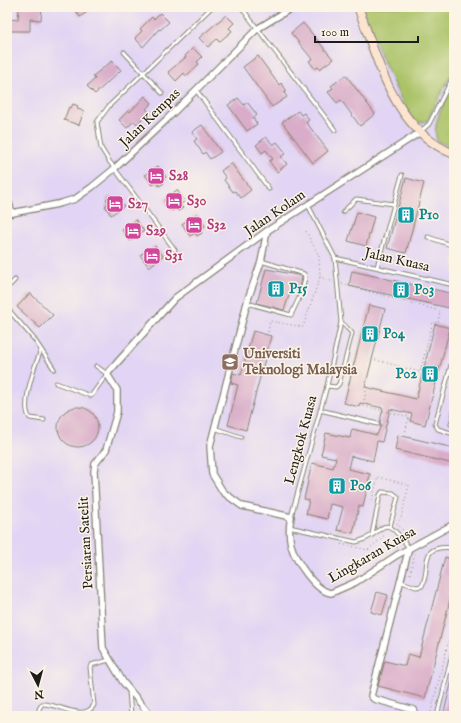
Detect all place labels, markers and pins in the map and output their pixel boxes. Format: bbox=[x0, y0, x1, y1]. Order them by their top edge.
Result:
hotel icon: S28 bbox=[146, 166, 166, 186]
place label: S28 bbox=[169, 167, 189, 185]
hotel icon: S30 bbox=[164, 191, 184, 211]
place label: S30 bbox=[187, 192, 206, 210]
hotel icon: S27 bbox=[105, 194, 125, 214]
place label: S27 bbox=[128, 195, 149, 213]
building icon: P10 bbox=[396, 205, 416, 225]
place label: P10 bbox=[419, 206, 439, 224]
hotel icon: S32 bbox=[184, 215, 204, 235]
place label: S32 bbox=[207, 216, 226, 234]
hotel icon: S29 bbox=[123, 221, 143, 241]
place label: S29 bbox=[146, 222, 166, 240]
hotel icon: S31 bbox=[142, 246, 162, 266]
place label: S31 bbox=[165, 247, 183, 265]
building icon: P15 bbox=[266, 279, 286, 299]
place label: P15 bbox=[289, 280, 307, 298]
building icon: P03 bbox=[391, 280, 411, 300]
place label: P03 bbox=[414, 281, 434, 299]
building icon: P04 bbox=[360, 324, 380, 344]
place label: P04 bbox=[383, 325, 406, 343]
place label: Universiti Teknologi Malaysia bbox=[242, 345, 358, 379]
school or university icon: Universiti Teknologi Malaysia bbox=[220, 352, 240, 372]
building icon: P02 bbox=[420, 364, 440, 384]
place label: P02 bbox=[395, 365, 417, 383]
building icon: P06 bbox=[327, 476, 347, 496]
place label: P06 bbox=[350, 477, 372, 495]

